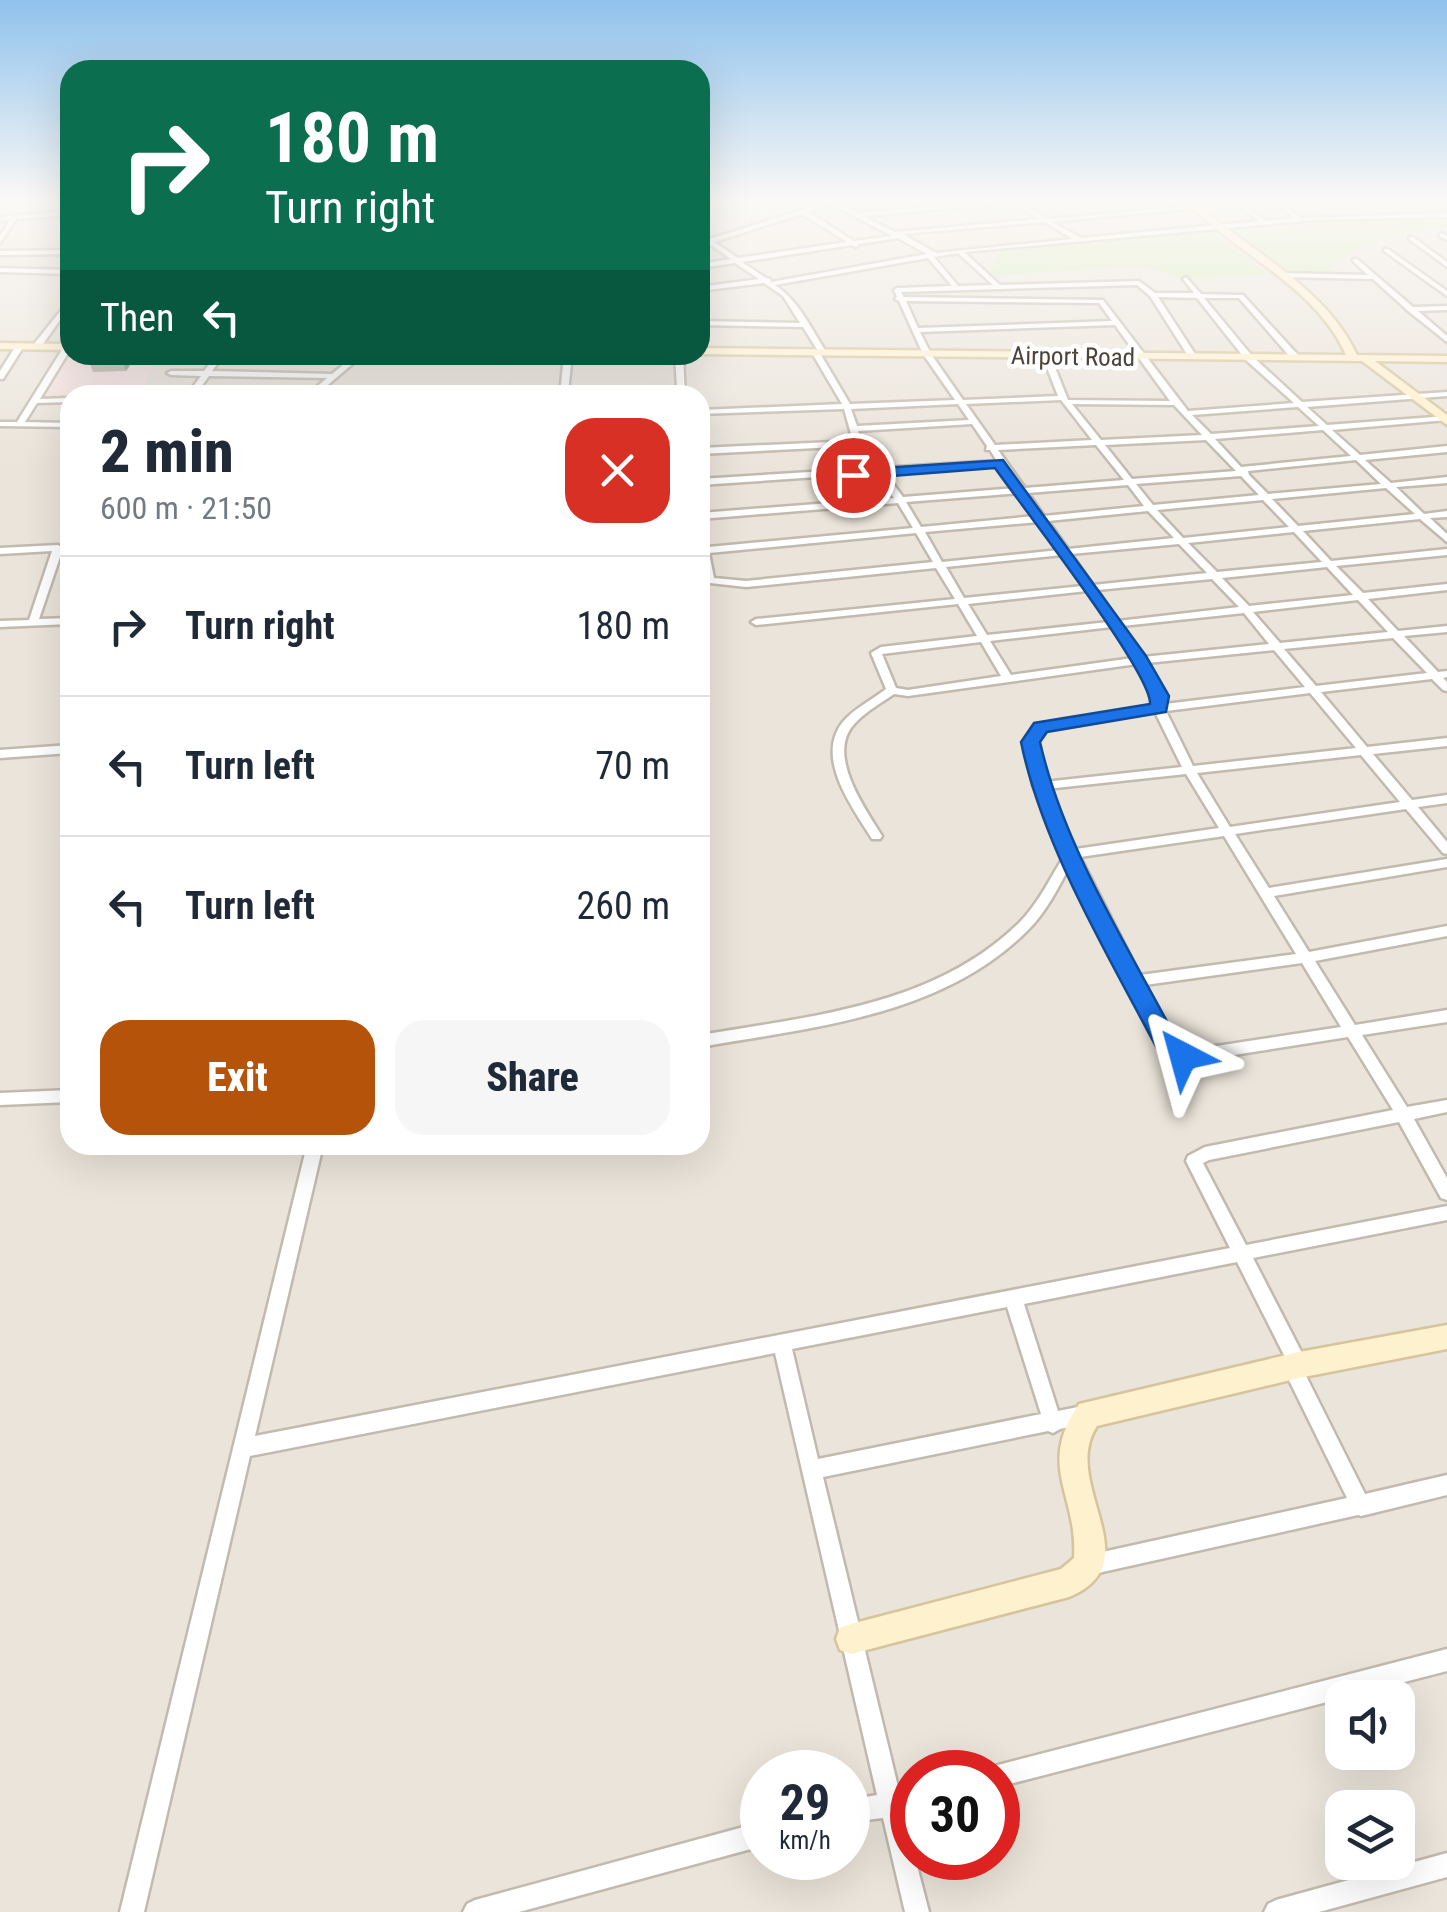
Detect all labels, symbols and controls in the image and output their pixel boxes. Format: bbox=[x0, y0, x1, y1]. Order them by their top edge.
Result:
text: 180 m bbox=[265, 97, 439, 179]
icon: right bbox=[100, 100, 230, 230]
text: Turn right bbox=[265, 181, 435, 234]
icon: left bbox=[194, 290, 249, 345]
text: Then bbox=[100, 296, 174, 340]
street label: Airport Road bbox=[1011, 341, 1135, 372]
text: 2 min bbox=[100, 416, 234, 487]
button: close bbox=[565, 418, 670, 523]
pin bbox=[811, 433, 896, 518]
icon: arrive bbox=[826, 448, 881, 503]
text: 600 m · 21:50 bbox=[100, 489, 272, 527]
icon: right bbox=[100, 599, 155, 654]
text: Turn right bbox=[185, 604, 335, 648]
text: 180 m bbox=[576, 604, 670, 648]
icon: left bbox=[100, 739, 155, 794]
text: Turn left bbox=[185, 744, 315, 788]
text: 70 m bbox=[595, 744, 670, 788]
icon: left bbox=[100, 879, 155, 934]
text: Turn left bbox=[185, 884, 315, 928]
text: 260 m bbox=[576, 884, 670, 928]
position arrow bbox=[1131, 1004, 1235, 1108]
button: Exit bbox=[100, 1020, 375, 1135]
button: Share bbox=[395, 1020, 670, 1135]
map controls bbox=[1325, 1680, 1415, 1880]
button: sound bbox=[1325, 1680, 1415, 1770]
speed limit sign: 30 bbox=[890, 1750, 1020, 1880]
text: 29 bbox=[780, 1774, 830, 1832]
button: layers bbox=[1325, 1790, 1415, 1880]
text: km/h bbox=[779, 1826, 831, 1855]

